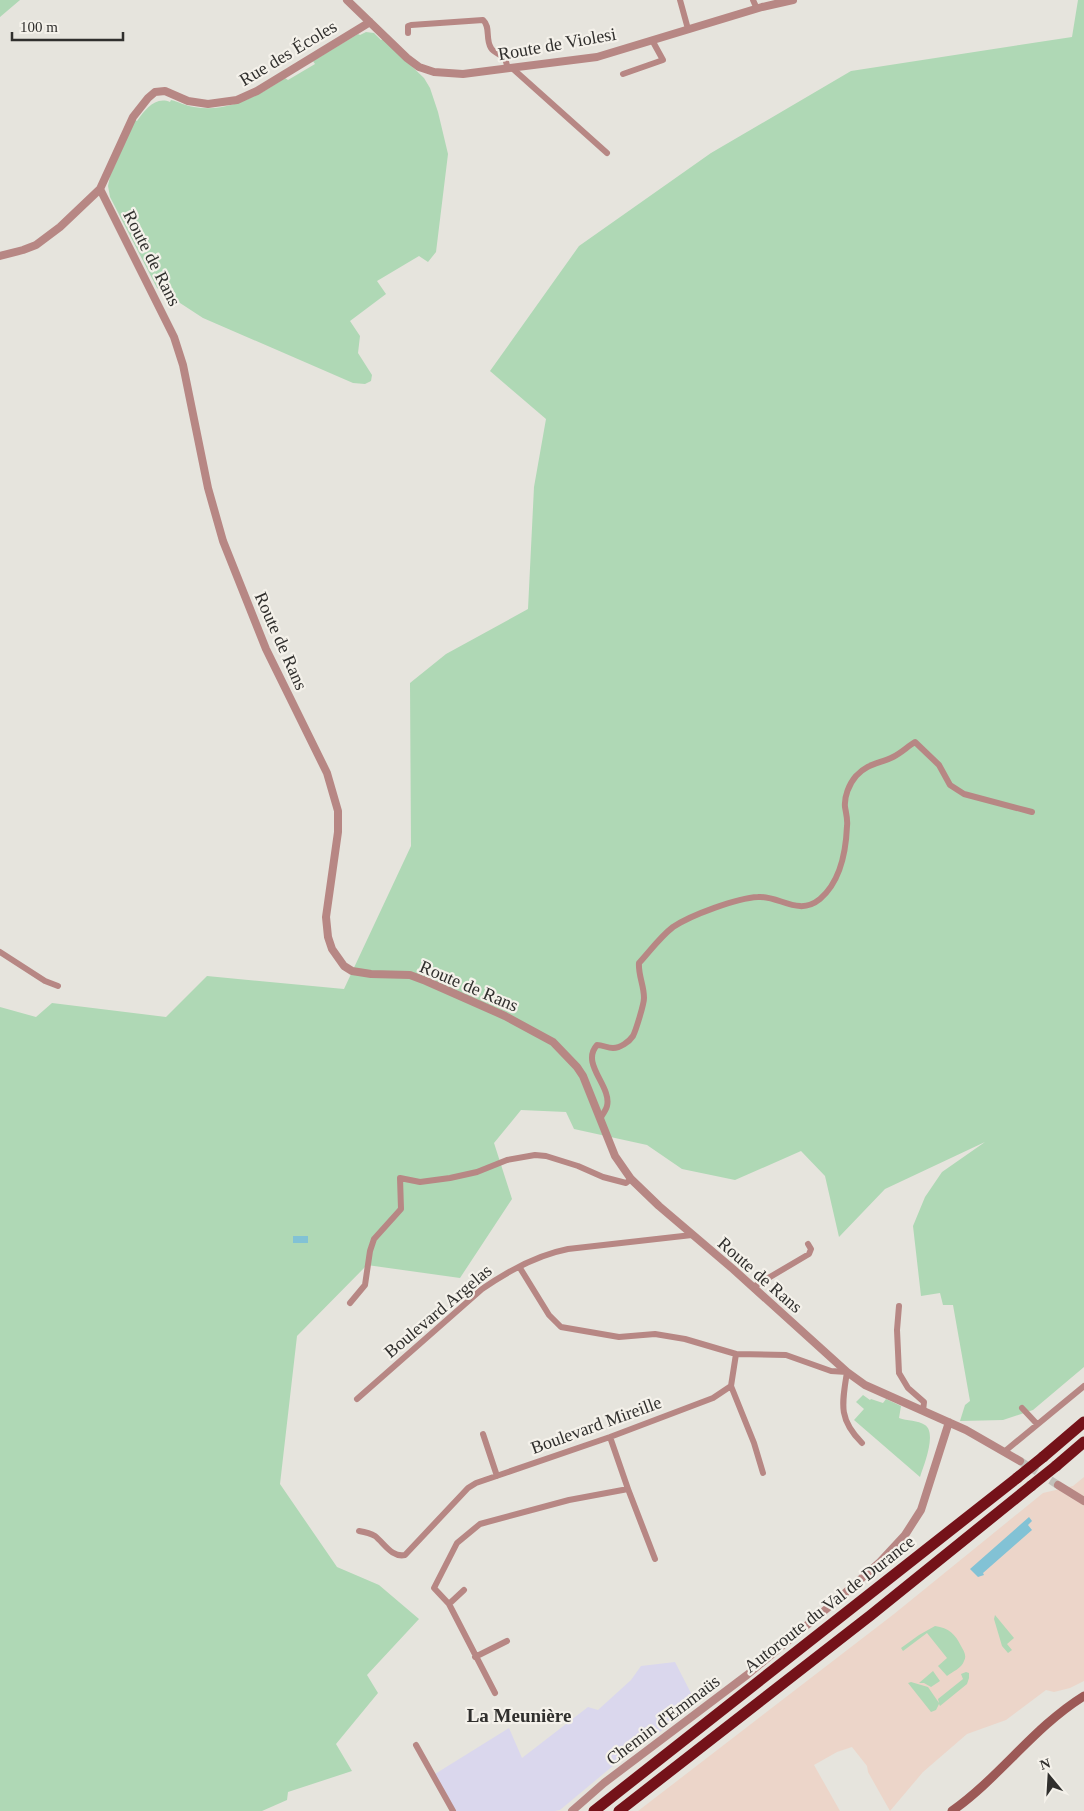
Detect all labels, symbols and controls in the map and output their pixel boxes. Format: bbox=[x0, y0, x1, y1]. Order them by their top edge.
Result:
scale bar bbox=[12, 10, 124, 42]
street label: Rue des Écoles bbox=[235, 15, 340, 90]
text: 100 m bbox=[20, 19, 58, 35]
street label: Route de Violesi bbox=[496, 24, 618, 64]
street label: Route de Rans bbox=[119, 207, 185, 309]
street label: Route de Rans bbox=[251, 589, 311, 693]
street label: Route de Rans bbox=[417, 956, 521, 1016]
street label: Route de Rans bbox=[714, 1233, 806, 1317]
street label: Boulevard Argelas bbox=[380, 1260, 496, 1362]
street label: Boulevard Mireille bbox=[528, 1392, 664, 1458]
street label: Autoroute du Val de Durance bbox=[740, 1531, 918, 1677]
street label: Chemin d'Emmaüs bbox=[602, 1671, 724, 1769]
district label: La Meunière bbox=[467, 1705, 571, 1726]
north arrow bbox=[1024, 1751, 1074, 1801]
text: N bbox=[1038, 1755, 1052, 1773]

